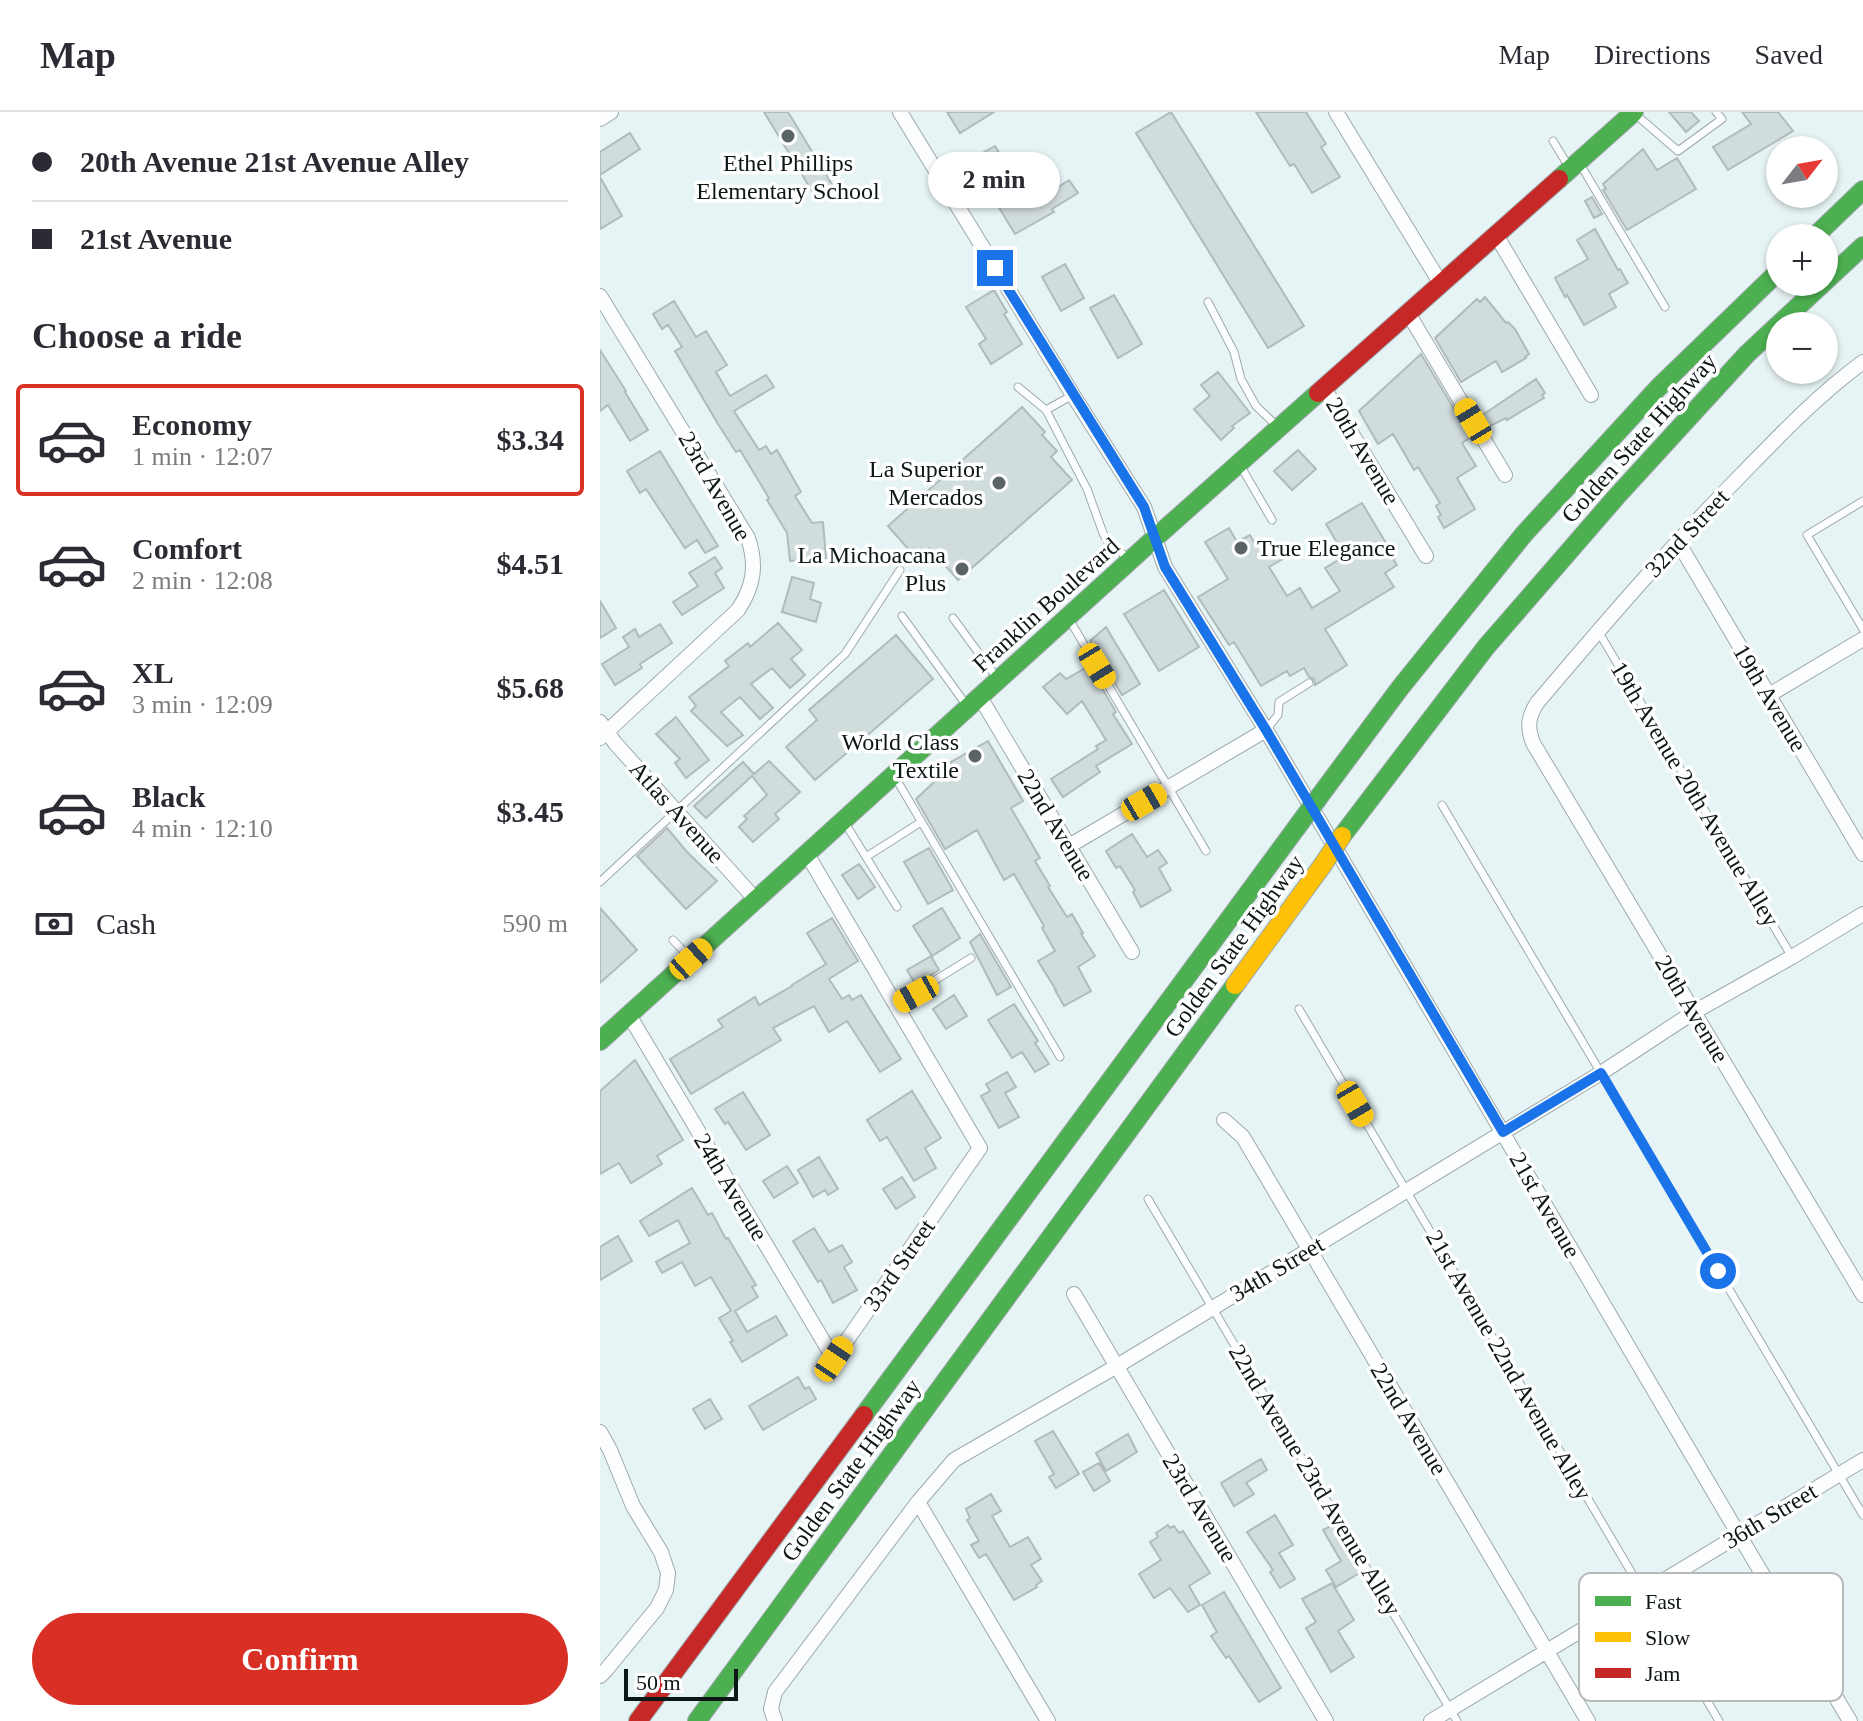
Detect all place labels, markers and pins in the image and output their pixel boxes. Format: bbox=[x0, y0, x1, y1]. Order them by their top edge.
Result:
marker: Ethel Phillips Elementary School bbox=[779, 127, 797, 145]
place label: Ethel Phillips Elementary School bbox=[696, 150, 880, 204]
place label: La Superior Mercados bbox=[869, 456, 983, 510]
marker: La Superior Mercados bbox=[990, 474, 1008, 492]
place label: True Elegance bbox=[1257, 535, 1395, 561]
marker: True Elegance bbox=[1232, 539, 1250, 557]
place label: La Michoacana Plus bbox=[797, 542, 946, 596]
marker: La Michoacana Plus bbox=[953, 560, 971, 578]
place label: World Class Textile bbox=[842, 729, 959, 783]
marker: World Class Textile bbox=[966, 747, 984, 765]

